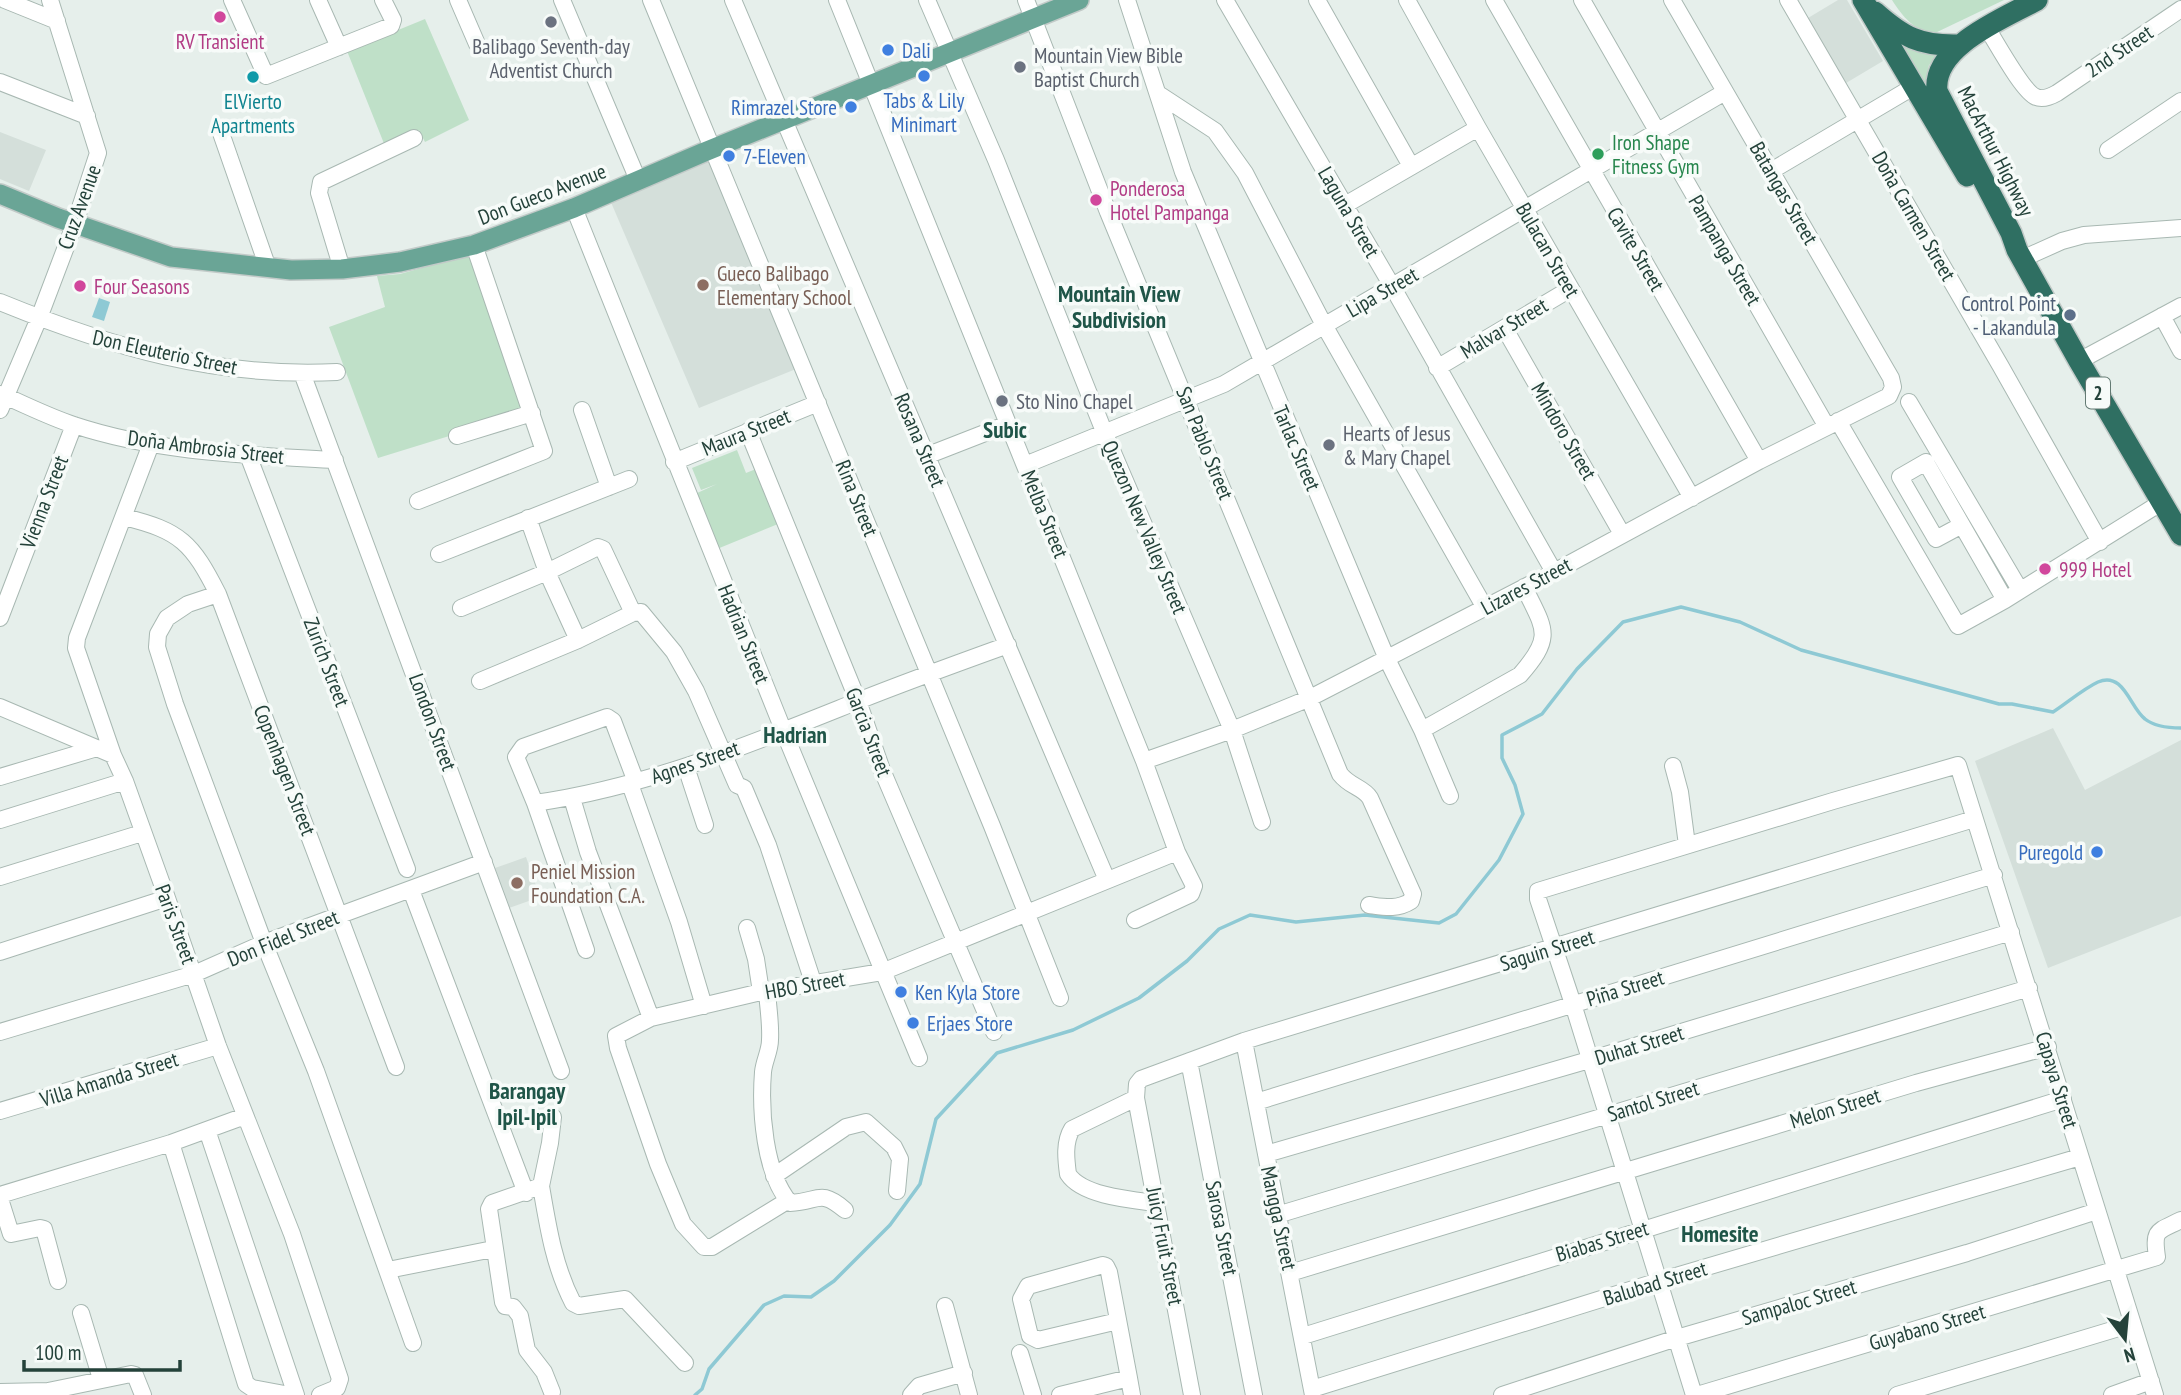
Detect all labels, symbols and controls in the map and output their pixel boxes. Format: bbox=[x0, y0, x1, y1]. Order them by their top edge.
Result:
marker: RV Transient bbox=[212, 9, 228, 25]
marker: Balibago Seventh-day Adventist Church bbox=[543, 14, 559, 30]
street label: 2nd Street bbox=[2080, 19, 2158, 83]
place label: RV Transient bbox=[176, 28, 265, 55]
place label: Balibago Seventh-day Adventist Church bbox=[472, 33, 630, 84]
place label: Dali bbox=[902, 37, 931, 64]
marker: Dali bbox=[880, 42, 896, 58]
place label: Mountain View Bible Baptist Church bbox=[1034, 42, 1183, 93]
marker: Mountain View Bible Baptist Church bbox=[1012, 59, 1028, 75]
marker: Tabs & Lily Minimart bbox=[916, 68, 932, 84]
marker: ElVierto Apartments bbox=[245, 69, 261, 85]
street label: MacArthur Highway bbox=[1952, 81, 2040, 221]
place label: Tabs & Lily Minimart bbox=[884, 87, 965, 138]
place label: ElVierto Apartments bbox=[211, 88, 295, 139]
place label: Rimrazel Store bbox=[731, 94, 837, 121]
marker: Rimrazel Store bbox=[843, 99, 859, 115]
place label: Iron Shape Fitness Gym bbox=[1612, 129, 1699, 180]
street label: Batangas Street bbox=[1744, 137, 1824, 249]
place label: 7-Eleven bbox=[743, 143, 806, 170]
marker: Iron Shape Fitness Gym bbox=[1590, 146, 1606, 162]
street label: Doña Carmen Street bbox=[1866, 146, 1962, 286]
marker: 7-Eleven bbox=[721, 148, 737, 164]
street label: Don Gueco Avenue bbox=[474, 157, 610, 231]
street label: Cruz Avenue bbox=[51, 161, 107, 253]
street label: Laguna Street bbox=[1312, 162, 1386, 262]
place label: Ponderosa Hotel Pampanga bbox=[1110, 175, 1229, 226]
street label: Pampanga Street bbox=[1683, 190, 1768, 310]
marker: Ponderosa Hotel Pampanga bbox=[1088, 192, 1104, 208]
street label: Bulacan Street bbox=[1510, 198, 1586, 303]
street label: Cavite Street bbox=[1601, 202, 1671, 296]
place label: Gueco Balibago Elementary School bbox=[717, 260, 852, 311]
street label: Lipa Street bbox=[1341, 261, 1423, 323]
place label: Four Seasons bbox=[94, 273, 190, 300]
marker: Gueco Balibago Elementary School bbox=[695, 277, 711, 293]
marker: Four Seasons bbox=[72, 278, 88, 294]
district label: Mountain View Subdivision bbox=[1058, 279, 1180, 334]
place label: Control Point - Lakandula bbox=[1961, 290, 2056, 341]
street label: Malvar Street bbox=[1456, 291, 1553, 365]
marker: Control Point - Lakandula bbox=[2062, 307, 2078, 323]
street label: Don Eleuterio Street bbox=[90, 324, 240, 381]
street label: Mindoro Street bbox=[1525, 377, 1603, 485]
road number: 2 bbox=[2086, 378, 2110, 408]
street label: San Pablo Street bbox=[1170, 383, 1240, 504]
place label: Sto Nino Chapel bbox=[1016, 388, 1133, 415]
street label: Rosana Street bbox=[888, 389, 952, 491]
marker: Sto Nino Chapel bbox=[994, 393, 1010, 409]
street label: Tarlac Street bbox=[1267, 401, 1327, 495]
street label: Maura Street bbox=[698, 402, 794, 462]
district label: Subic bbox=[983, 415, 1027, 444]
place label: Hearts of Jesus & Mary Chapel bbox=[1343, 420, 1451, 471]
street label: Doña Ambrosia Street bbox=[126, 424, 286, 470]
street label: Quezon New Valley Street bbox=[1096, 436, 1194, 618]
marker: Hearts of Jesus & Mary Chapel bbox=[1321, 437, 1337, 453]
street label: Vienna Street bbox=[14, 451, 74, 553]
street label: Rina Street bbox=[829, 456, 885, 540]
street label: Melba Street bbox=[1015, 466, 1075, 562]
street label: Lizares Street bbox=[1476, 551, 1576, 621]
place label: 999 Hotel bbox=[2059, 556, 2131, 583]
marker: 999 Hotel bbox=[2037, 561, 2053, 577]
street label: Hadrian Street bbox=[712, 580, 776, 688]
street label: Zurich Street bbox=[298, 614, 356, 710]
street label: London Street bbox=[403, 670, 463, 774]
street label: Garcia Street bbox=[840, 684, 898, 780]
street label: Copenhagen Street bbox=[248, 701, 322, 839]
district label: Hadrian bbox=[763, 720, 827, 749]
street label: Agnes Street bbox=[647, 734, 743, 790]
place label: Puregold bbox=[2019, 839, 2083, 866]
marker: Puregold bbox=[2089, 844, 2105, 860]
place label: Peniel Mission Foundation C.A. bbox=[531, 858, 645, 909]
marker: Peniel Mission Foundation C.A. bbox=[509, 875, 525, 891]
street label: Paris Street bbox=[149, 881, 203, 968]
street label: Don Fidel Street bbox=[223, 903, 343, 973]
street label: Saguin Street bbox=[1497, 923, 1598, 977]
street label: Piña Street bbox=[1583, 963, 1667, 1013]
street label: HBO Street bbox=[763, 965, 847, 1005]
place label: Ken Kyla Store bbox=[915, 979, 1020, 1006]
marker: Ken Kyla Store bbox=[893, 984, 909, 1000]
place label: Erjaes Store bbox=[927, 1010, 1013, 1037]
marker: Erjaes Store bbox=[905, 1015, 921, 1031]
street label: Duhat Street bbox=[1591, 1019, 1687, 1071]
street label: Capaya Street bbox=[2030, 1028, 2085, 1132]
street label: Villa Amanda Street bbox=[36, 1045, 182, 1113]
street label: Santol Street bbox=[1604, 1074, 1702, 1128]
district label: Barangay Ipil-Ipil bbox=[489, 1076, 566, 1131]
street label: Melon Street bbox=[1787, 1081, 1884, 1135]
street label: Mangga Street bbox=[1255, 1164, 1303, 1273]
street label: Sarosa Street bbox=[1200, 1178, 1244, 1278]
street label: Juicy Fruit Street bbox=[1140, 1184, 1190, 1307]
street label: Biabas Street bbox=[1552, 1214, 1652, 1268]
district label: Homesite bbox=[1681, 1219, 1759, 1248]
street label: Balubad Street bbox=[1600, 1254, 1710, 1312]
street label: Sampaloc Street bbox=[1739, 1273, 1859, 1331]
street label: Guyabano Street bbox=[1866, 1297, 1988, 1356]
north arrow bbox=[2090, 1304, 2160, 1374]
scale bar bbox=[24, 1328, 180, 1372]
text: 100 m bbox=[35, 1339, 81, 1366]
text: N bbox=[2121, 1342, 2138, 1368]

